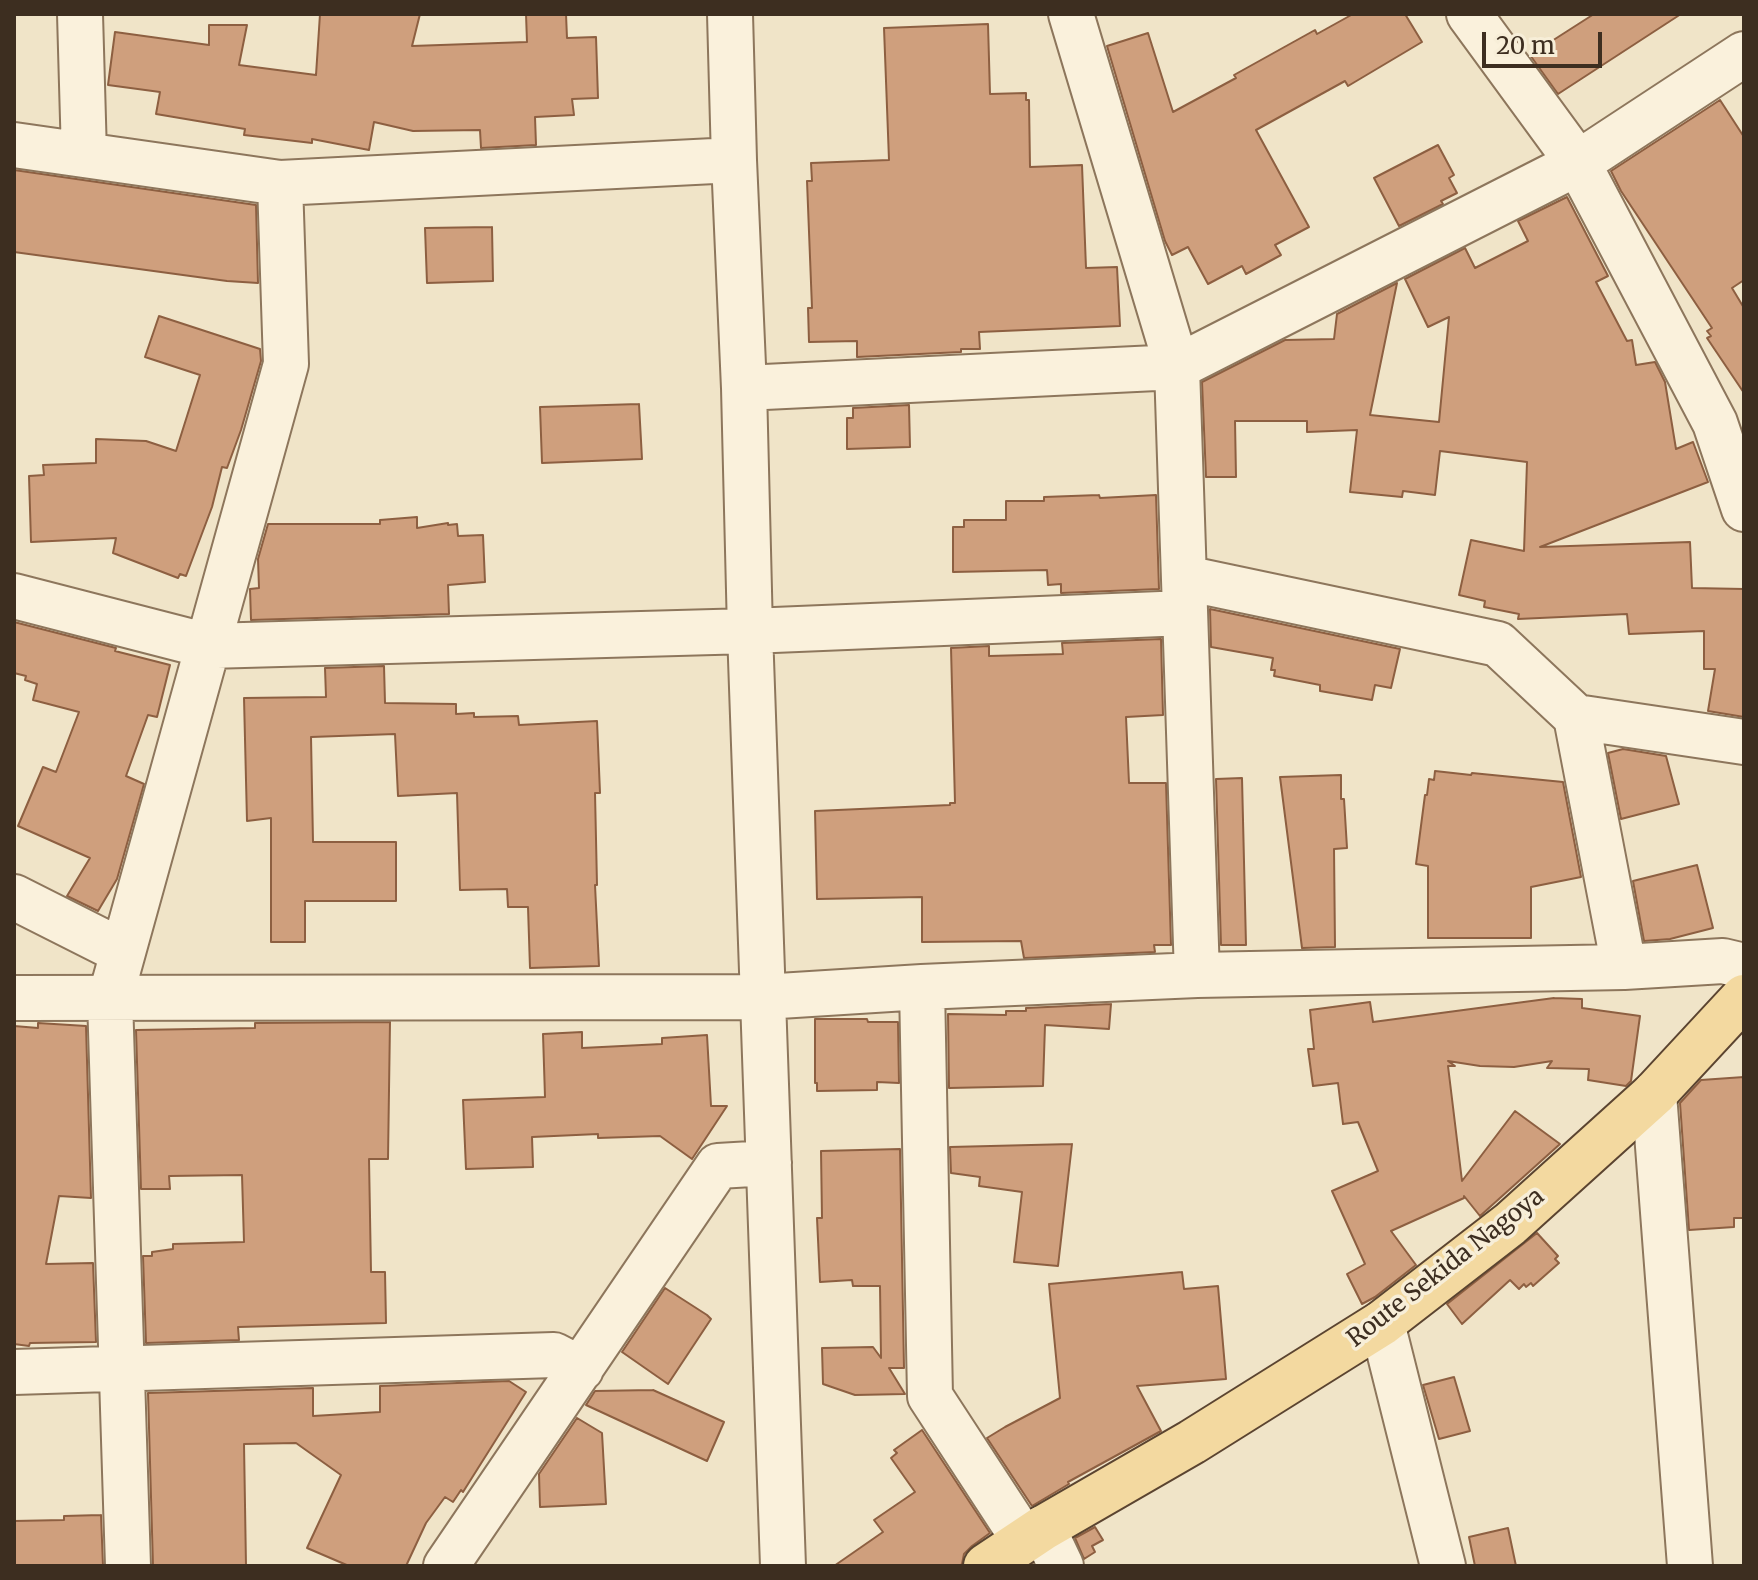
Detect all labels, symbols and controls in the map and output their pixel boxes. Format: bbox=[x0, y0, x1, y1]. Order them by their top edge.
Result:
scale bar bbox=[1486, 16, 1606, 66]
text: 20 m bbox=[1496, 30, 1555, 61]
street label: Route Sekida Nagoya bbox=[1342, 1182, 1550, 1354]

